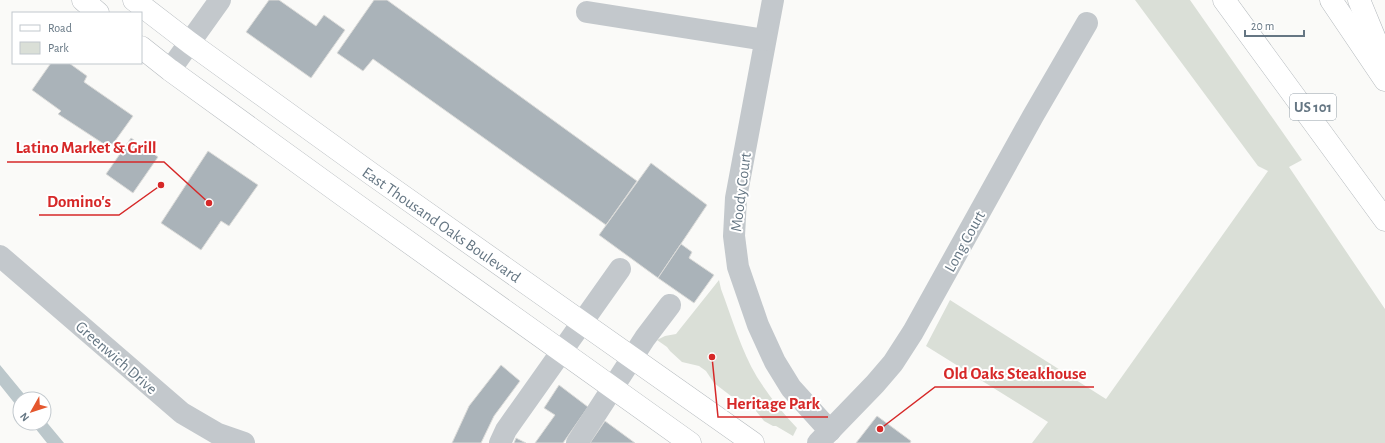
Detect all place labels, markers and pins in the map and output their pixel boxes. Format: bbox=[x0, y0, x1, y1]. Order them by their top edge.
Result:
callout: Latino Market & Grill bbox=[7, 133, 164, 162]
callout: Domino's bbox=[39, 186, 119, 215]
callout: Old Oaks Steakhouse bbox=[935, 358, 1094, 387]
callout: Heritage Park bbox=[718, 388, 828, 417]

